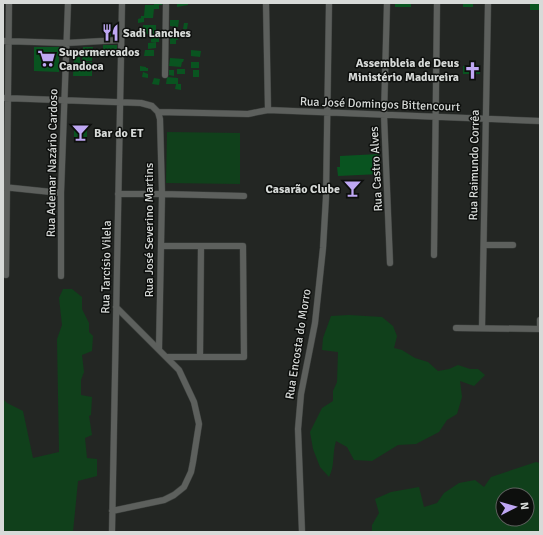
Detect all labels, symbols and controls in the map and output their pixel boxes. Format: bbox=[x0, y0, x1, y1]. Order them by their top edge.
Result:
restaurant icon: Sadi Lanches bbox=[100, 23, 120, 43]
place label: Sadi Lanches bbox=[123, 26, 192, 41]
place label: Supermercados Candoca bbox=[59, 45, 140, 74]
supermarket icon: Supermercados Candoca bbox=[36, 49, 56, 69]
place label: Assembleia de Deus Ministério Madureira bbox=[348, 56, 460, 85]
church icon: Assembleia de Deus Ministério Madureira bbox=[462, 60, 482, 80]
street label: Rua Ademar Nazário Cardoso bbox=[44, 89, 61, 237]
street label: Rua José Domingos Bittencourt bbox=[300, 94, 460, 115]
street label: Rua Raimundo Corrêa bbox=[466, 110, 483, 220]
bar icon: Bar do ET bbox=[71, 123, 91, 143]
place label: Bar do ET bbox=[94, 126, 144, 141]
street label: Rua Castro Alves bbox=[367, 126, 386, 212]
street label: Rua José Severino Martins bbox=[142, 163, 157, 297]
bar icon: Casarão Clube bbox=[343, 179, 363, 199]
place label: Casarão Clube bbox=[266, 182, 340, 197]
street label: Rua Tarcísio Vilela bbox=[98, 220, 115, 314]
street label: Rua Encosta do Morro bbox=[282, 288, 315, 400]
north arrow bbox=[495, 487, 535, 527]
text: N bbox=[518, 502, 531, 510]

